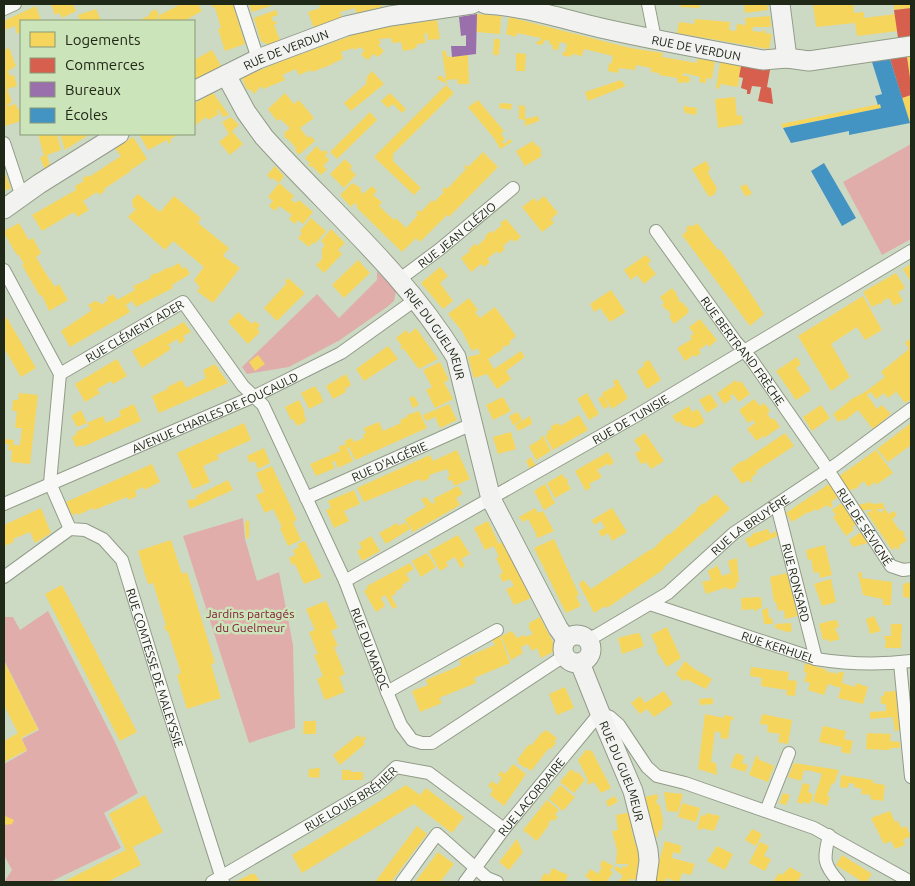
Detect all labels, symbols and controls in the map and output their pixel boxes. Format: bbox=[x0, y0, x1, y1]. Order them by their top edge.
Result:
legend bbox=[20, 20, 195, 135]
street label: RUE DE VERDUN bbox=[241, 27, 330, 72]
text: Logements bbox=[65, 31, 141, 48]
street label: RUE DE VERDUN bbox=[651, 33, 742, 62]
text: Commerces bbox=[65, 56, 145, 73]
text: Bureaux bbox=[65, 81, 121, 98]
text: Écoles bbox=[65, 106, 108, 123]
street label: RUE JEAN CLÉZIO bbox=[415, 199, 498, 270]
street label: RUE DU GUELMEUR bbox=[402, 285, 468, 381]
street label: RUE BERTRAND FRÈCHE bbox=[699, 294, 788, 408]
street label: RUE CLÉMENT ADER bbox=[83, 297, 186, 364]
street label: AVENUE CHARLES DE FOUCAULD bbox=[130, 369, 300, 455]
street label: RUE DE TUNISIE bbox=[590, 391, 671, 446]
street label: RUE D'ALGÉRIE bbox=[349, 438, 429, 483]
street label: RUE DE SÉVIGNÉ bbox=[835, 485, 895, 568]
street label: RUE LA BRUYÈRE bbox=[708, 492, 791, 557]
street label: RUE RONSARD bbox=[780, 542, 813, 623]
street label: RUE COMTESSE DE MALEYSSIE bbox=[125, 587, 186, 749]
street label: RUE DU MAROC bbox=[349, 606, 392, 692]
park label: Jardins partagés du Guelmeur bbox=[206, 607, 294, 634]
street label: RUE KERHUEL bbox=[740, 628, 816, 665]
street label: RUE DU GUELMEUR bbox=[598, 719, 647, 823]
street label: RUE LACORDAIRE bbox=[495, 755, 567, 838]
street label: RUE LOUIS BRÉHIER bbox=[302, 763, 400, 833]

